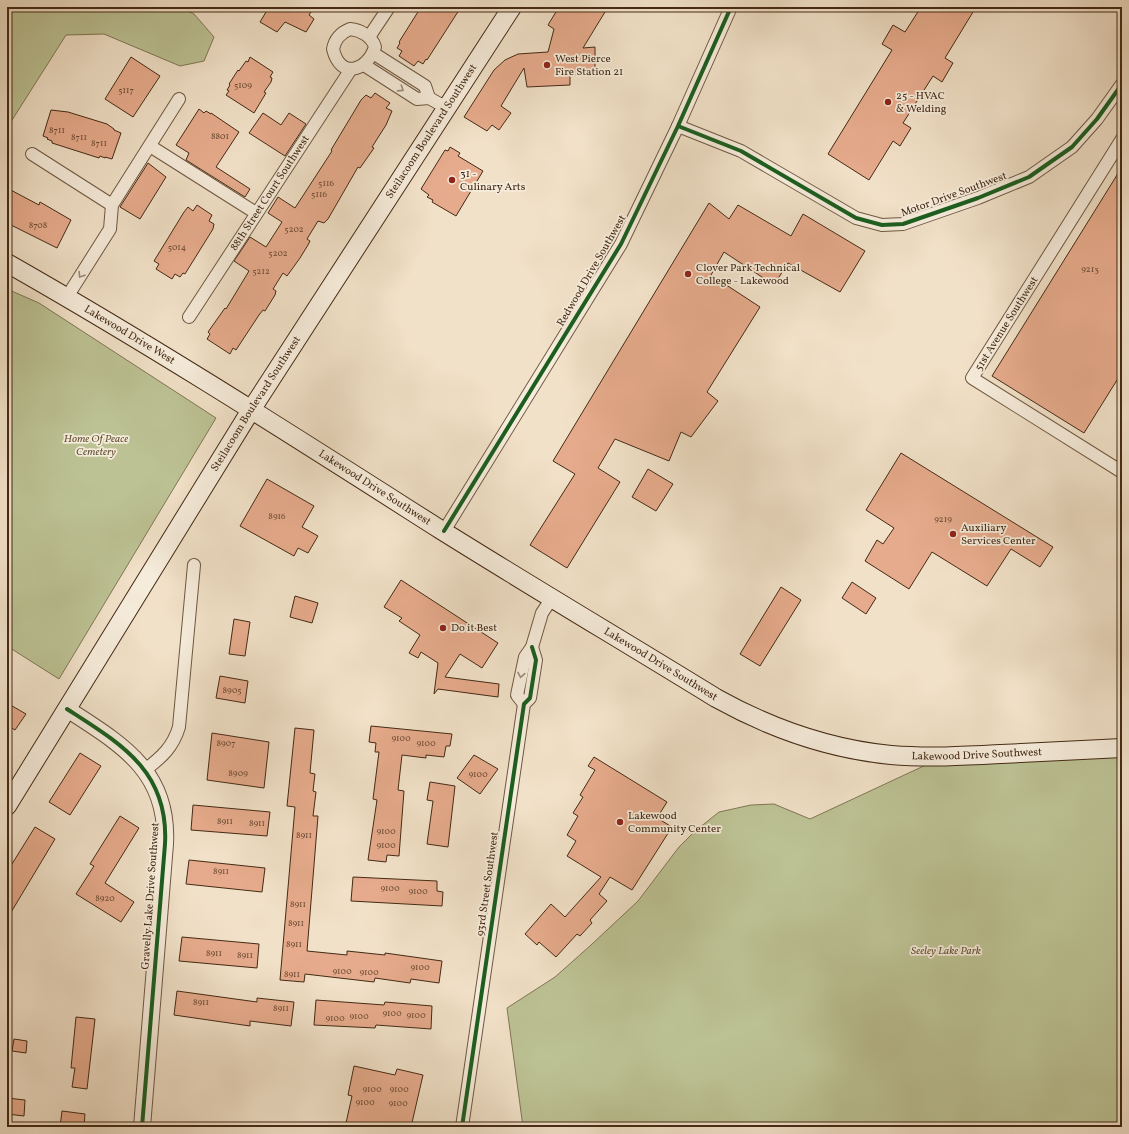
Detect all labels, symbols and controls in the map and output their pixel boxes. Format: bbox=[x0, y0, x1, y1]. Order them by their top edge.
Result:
place label: West Pierce Fire Station 21 bbox=[555, 52, 623, 80]
marker: West Pierce Fire Station 21 bbox=[542, 60, 552, 70]
street label: Steilacoom Boulevard Southwest bbox=[382, 61, 481, 202]
house number: 5109 bbox=[234, 79, 252, 92]
house number: 5117 bbox=[118, 84, 134, 97]
one-way arrow bbox=[397, 84, 404, 92]
place label: 25 - HVAC & Welding bbox=[896, 89, 947, 117]
marker: 25 - HVAC & Welding bbox=[883, 97, 893, 107]
house number: 8711 bbox=[49, 124, 65, 137]
house number: 8801 bbox=[211, 130, 229, 143]
house number: 8711 bbox=[71, 131, 87, 144]
street label: 88th Street Court Southwest bbox=[227, 132, 313, 254]
house number: 8711 bbox=[91, 137, 107, 150]
place label: 31 - Culinary Arts bbox=[460, 167, 526, 195]
street label: Motor Drive Southwest bbox=[899, 169, 1009, 221]
marker: 31 - Culinary Arts bbox=[447, 175, 457, 185]
house number: 5116 bbox=[318, 177, 334, 190]
house number: 5116 bbox=[311, 188, 327, 201]
street label: Redwood Drive Southwest bbox=[554, 212, 630, 330]
house number: 8708 bbox=[29, 219, 48, 232]
house number: 5202 bbox=[284, 223, 304, 236]
house number: 5014 bbox=[168, 241, 186, 254]
house number: 5202 bbox=[268, 247, 288, 260]
place label: Clover Park Technical College - Lakewood bbox=[696, 261, 800, 289]
house number: 9213 bbox=[1081, 263, 1099, 276]
house number: 5212 bbox=[252, 265, 270, 278]
marker: Clover Park Technical College - Lakewood bbox=[683, 269, 693, 279]
one-way arrow bbox=[78, 271, 86, 278]
street label: 51st Avenue Southwest bbox=[972, 274, 1042, 374]
street label: Lakewood Drive West bbox=[81, 302, 178, 368]
street label: Steilacoom Boulevard Southwest bbox=[207, 333, 305, 474]
park label: Home Of Peace Cemetery bbox=[64, 432, 128, 460]
street label: Lakewood Drive Southwest bbox=[316, 446, 434, 529]
house number: 8916 bbox=[268, 510, 286, 523]
house number: 9219 bbox=[934, 513, 952, 526]
place label: Auxiliary Services Center bbox=[961, 521, 1036, 549]
marker: Auxiliary Services Center bbox=[948, 529, 958, 539]
place label: Do it Best bbox=[451, 621, 497, 636]
marker: Do it Best bbox=[438, 623, 448, 633]
street label: Lakewood Drive Southwest bbox=[601, 624, 720, 705]
one-way arrow bbox=[518, 672, 526, 678]
house number: 8905 bbox=[222, 684, 242, 697]
house number: 9100 bbox=[391, 732, 411, 745]
house number: 8907 bbox=[216, 737, 236, 750]
house number: 9100 bbox=[416, 737, 436, 750]
street label: Lakewood Drive Southwest bbox=[911, 744, 1042, 764]
house number: 8909 bbox=[228, 767, 248, 780]
house number: 9100 bbox=[468, 768, 488, 781]
place label: Lakewood Community Center bbox=[628, 809, 721, 837]
house number: 8911 bbox=[217, 815, 233, 828]
house number: 8911 bbox=[249, 817, 265, 830]
marker: Lakewood Community Center bbox=[615, 817, 625, 827]
street label: Gravelly Lake Drive Southwest bbox=[138, 822, 164, 970]
house number: 9100 bbox=[376, 825, 396, 838]
house number: 8911 bbox=[296, 829, 312, 842]
street label: 93rd Street Southwest bbox=[473, 831, 503, 937]
house number: 9100 bbox=[376, 839, 396, 852]
house number: 8911 bbox=[213, 865, 229, 878]
house number: 9100 bbox=[380, 882, 400, 895]
house number: 9100 bbox=[408, 885, 428, 898]
house number: 8920 bbox=[95, 892, 115, 905]
house number: 8911 bbox=[290, 898, 306, 911]
house number: 8911 bbox=[288, 917, 304, 930]
house number: 8911 bbox=[286, 938, 302, 951]
park label: Seeley Lake Park bbox=[911, 944, 981, 959]
house number: 8911 bbox=[206, 947, 222, 960]
house number: 8911 bbox=[237, 949, 253, 962]
house number: 9100 bbox=[410, 961, 430, 974]
house number: 9100 bbox=[332, 965, 352, 978]
house number: 9100 bbox=[359, 966, 379, 979]
house number: 8911 bbox=[284, 968, 300, 981]
house number: 8911 bbox=[193, 996, 209, 1009]
house number: 8911 bbox=[273, 1002, 289, 1015]
house number: 9100 bbox=[382, 1007, 402, 1020]
house number: 9100 bbox=[406, 1009, 426, 1022]
house number: 9100 bbox=[349, 1010, 369, 1023]
house number: 9100 bbox=[325, 1012, 345, 1025]
house number: 9100 bbox=[362, 1083, 382, 1096]
house number: 9100 bbox=[389, 1083, 409, 1096]
house number: 9100 bbox=[355, 1096, 375, 1109]
house number: 9100 bbox=[388, 1097, 408, 1110]

